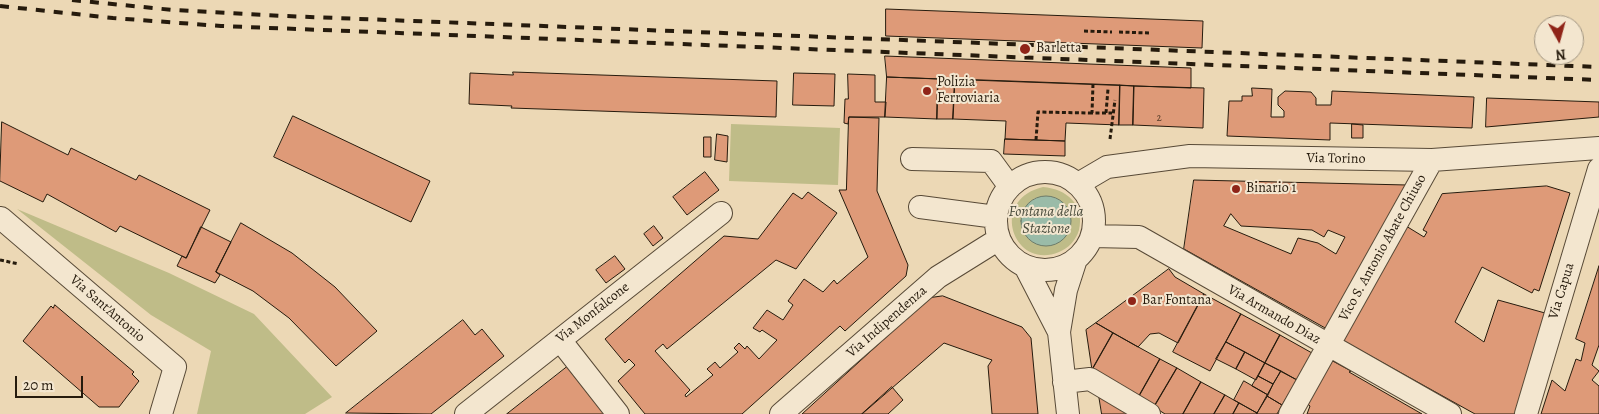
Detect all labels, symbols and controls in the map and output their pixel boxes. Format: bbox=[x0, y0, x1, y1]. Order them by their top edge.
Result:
north arrow bbox=[1534, 15, 1584, 65]
place label: Barletta bbox=[1036, 41, 1082, 57]
marker: Barletta bbox=[1018, 42, 1032, 56]
text: N bbox=[1555, 44, 1567, 64]
place label: Polizia Ferroviaria bbox=[937, 75, 1000, 108]
marker: Polizia Ferroviaria bbox=[921, 85, 933, 97]
house number: 2 bbox=[1156, 111, 1162, 125]
street label: Via Torino bbox=[1306, 150, 1366, 168]
street label: Vico S. Antonio Abate Chiuso bbox=[1336, 172, 1430, 324]
place label: Binario 1 bbox=[1246, 181, 1296, 197]
marker: Binario 1 bbox=[1230, 183, 1242, 195]
water label: Fontana della Stazione bbox=[1009, 203, 1083, 238]
street label: Via Capua bbox=[1545, 261, 1579, 321]
street label: Via Sant'Antonio bbox=[66, 272, 148, 346]
street label: Via Monfalcone bbox=[553, 279, 633, 347]
street label: Via Armando Diaz bbox=[1225, 282, 1323, 348]
street label: Via Indipendenza bbox=[843, 283, 931, 361]
place label: Bar Fontana bbox=[1142, 293, 1212, 309]
marker: Bar Fontana bbox=[1126, 295, 1138, 307]
scale bar bbox=[18, 366, 85, 398]
text: 20 m bbox=[23, 375, 54, 395]

